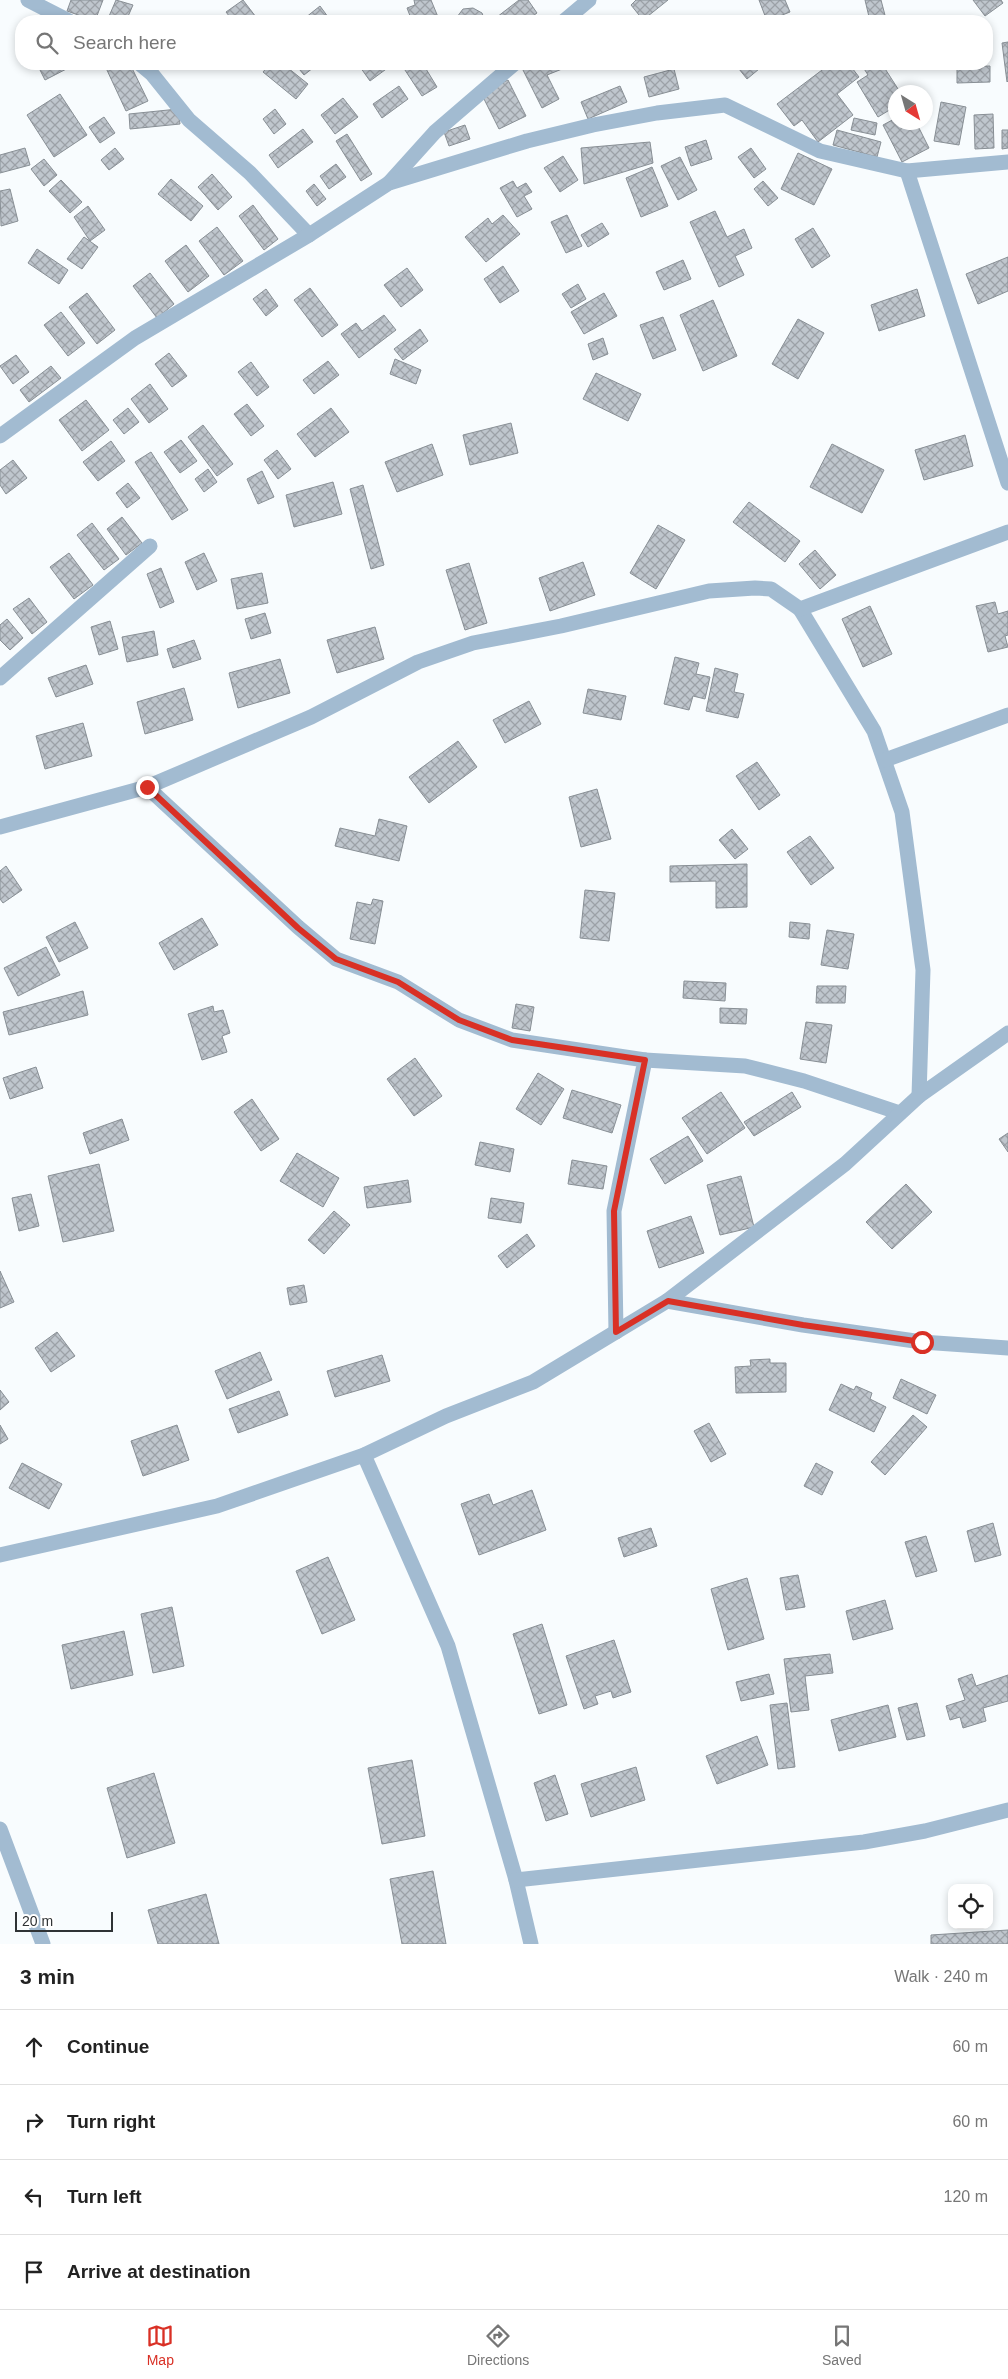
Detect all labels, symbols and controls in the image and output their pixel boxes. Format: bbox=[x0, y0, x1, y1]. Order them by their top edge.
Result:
search box bbox=[15, 15, 993, 70]
icon: search bbox=[33, 29, 61, 57]
text: Search here bbox=[73, 32, 177, 53]
north arrow bbox=[888, 85, 933, 130]
route end bbox=[136, 776, 159, 799]
route start bbox=[911, 1331, 934, 1354]
map controls bbox=[948, 1884, 993, 1929]
button: locate bbox=[948, 1884, 993, 1929]
scale bar bbox=[15, 1909, 112, 1932]
text: 20 m bbox=[22, 1913, 53, 1929]
text: 3 min bbox=[20, 1965, 75, 1988]
text: Walk · 240 m bbox=[894, 1968, 988, 1985]
icon: ahead bbox=[20, 2033, 48, 2061]
text: Continue bbox=[67, 2036, 149, 2057]
text: 60 m bbox=[952, 2038, 988, 2055]
icon: right bbox=[20, 2108, 48, 2136]
text: Turn right bbox=[67, 2111, 155, 2132]
text: 60 m bbox=[952, 2113, 988, 2130]
icon: left bbox=[20, 2183, 48, 2211]
text: Turn left bbox=[67, 2186, 142, 2207]
text: 120 m bbox=[944, 2188, 988, 2205]
icon: arrive bbox=[20, 2258, 48, 2286]
text: Arrive at destination bbox=[67, 2261, 251, 2282]
tab: Map bbox=[146, 2322, 174, 2368]
tab: Directions bbox=[467, 2322, 529, 2368]
tab: Saved bbox=[822, 2322, 862, 2368]

